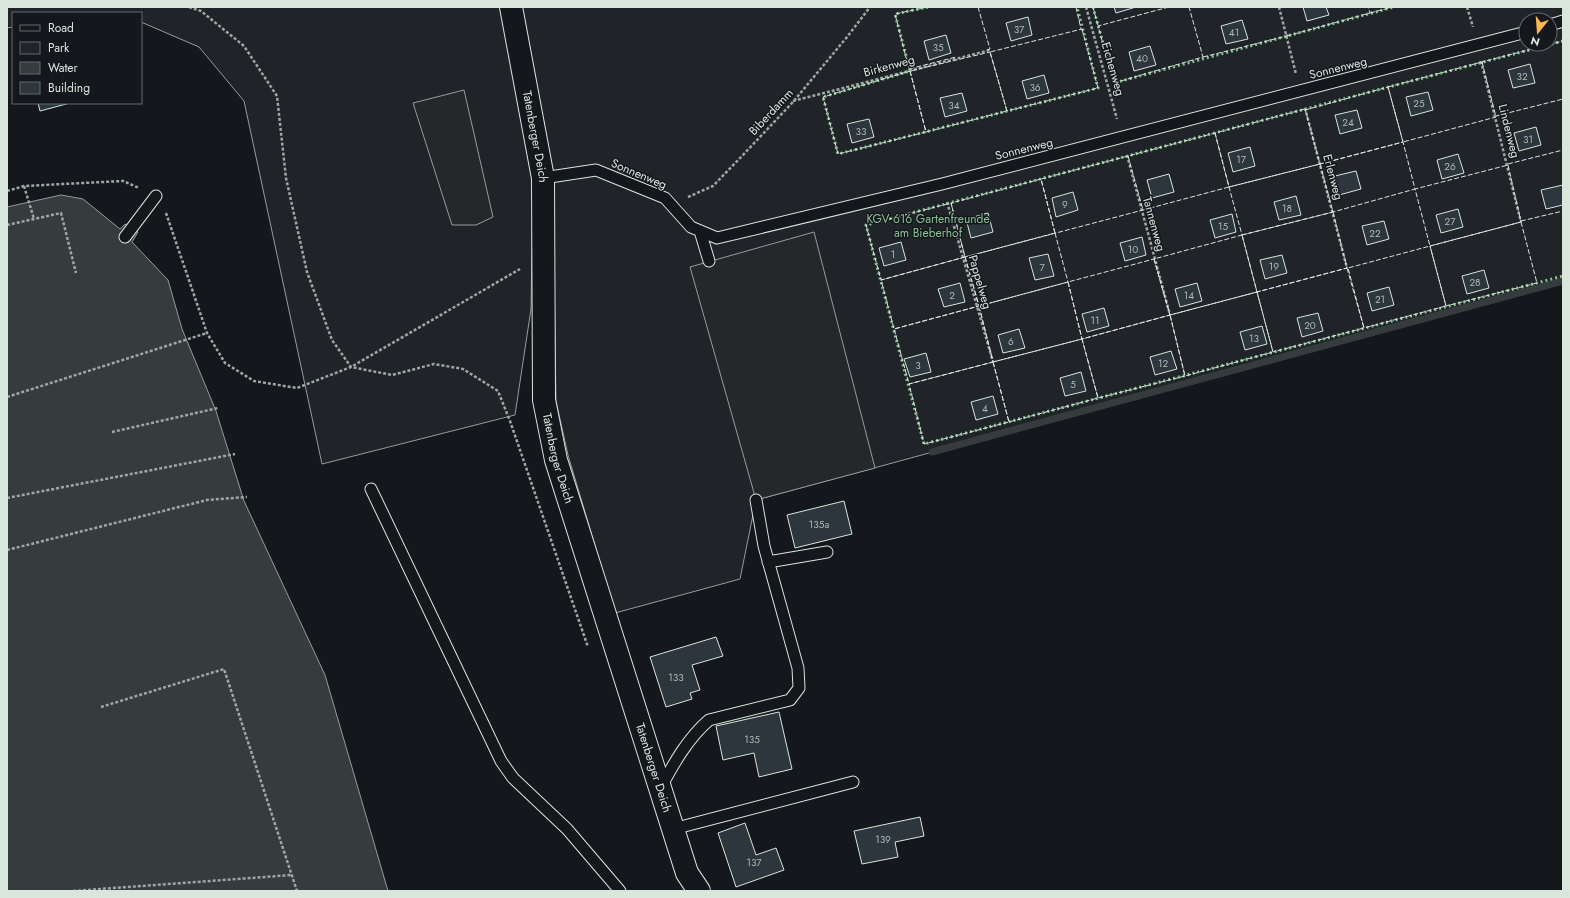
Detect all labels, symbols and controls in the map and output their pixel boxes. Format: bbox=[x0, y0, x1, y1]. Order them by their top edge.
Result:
legend bbox=[12, 12, 142, 104]
north arrow bbox=[1518, 12, 1558, 52]
text: Road bbox=[48, 19, 74, 37]
house number: 37 bbox=[1014, 22, 1025, 37]
house number: 41 bbox=[1229, 25, 1239, 40]
text: N bbox=[1529, 33, 1542, 50]
text: Park bbox=[48, 39, 70, 57]
house number: 35 bbox=[932, 40, 944, 55]
street label: Eichenweg bbox=[1097, 40, 1129, 98]
street label: Birkenweg bbox=[861, 51, 917, 81]
house number: 40 bbox=[1136, 51, 1148, 66]
street label: Sonnenweg bbox=[1307, 52, 1369, 84]
text: Water bbox=[48, 59, 79, 77]
house number: 32 bbox=[1516, 69, 1528, 84]
text: Building bbox=[48, 79, 90, 97]
house number: 36 bbox=[1029, 80, 1041, 95]
street label: Biberdamm bbox=[745, 85, 797, 139]
street label: Tatenberger Deich bbox=[518, 89, 552, 182]
house number: 25 bbox=[1413, 96, 1425, 111]
house number: 34 bbox=[948, 98, 960, 113]
street label: Lindenweg bbox=[1494, 102, 1524, 160]
house number: 24 bbox=[1342, 115, 1354, 130]
house number: 33 bbox=[856, 124, 867, 139]
house number: 31 bbox=[1523, 132, 1533, 147]
street label: Sonnenweg bbox=[993, 133, 1055, 165]
house number: 17 bbox=[1236, 152, 1247, 167]
street label: Erlenweg bbox=[1318, 152, 1348, 202]
street label: Sonnenweg bbox=[608, 154, 670, 194]
house number: 26 bbox=[1444, 159, 1456, 174]
street label: Tannenweg bbox=[1138, 195, 1170, 253]
house number: 9 bbox=[1062, 197, 1068, 212]
house number: 18 bbox=[1282, 201, 1292, 216]
park label: KGV 616 Gartenfreunde am Bieberhof bbox=[866, 210, 990, 242]
house number: 27 bbox=[1445, 214, 1456, 229]
house number: 15 bbox=[1218, 219, 1228, 234]
house number: 22 bbox=[1369, 226, 1381, 241]
house number: 10 bbox=[1128, 242, 1138, 257]
house number: 1 bbox=[891, 247, 895, 262]
street label: Pappelweg bbox=[964, 253, 996, 311]
house number: 19 bbox=[1269, 259, 1279, 274]
house number: 7 bbox=[1039, 260, 1045, 275]
house number: 28 bbox=[1469, 275, 1481, 290]
house number: 2 bbox=[949, 288, 955, 303]
house number: 14 bbox=[1184, 288, 1194, 303]
house number: 21 bbox=[1375, 292, 1385, 307]
house number: 11 bbox=[1091, 313, 1100, 328]
house number: 20 bbox=[1304, 318, 1316, 333]
house number: 13 bbox=[1249, 331, 1260, 346]
house number: 6 bbox=[1008, 334, 1014, 349]
house number: 12 bbox=[1158, 356, 1168, 371]
house number: 3 bbox=[915, 358, 921, 373]
house number: 5 bbox=[1070, 377, 1076, 392]
house number: 4 bbox=[982, 401, 988, 416]
street label: Tatenberger Deich bbox=[538, 412, 578, 506]
house number: 135a bbox=[809, 517, 829, 532]
house number: 133 bbox=[668, 670, 684, 685]
street label: Tatenberger Deich bbox=[631, 721, 676, 815]
house number: 135 bbox=[744, 732, 760, 747]
house number: 139 bbox=[875, 832, 891, 847]
house number: 137 bbox=[746, 855, 762, 870]

